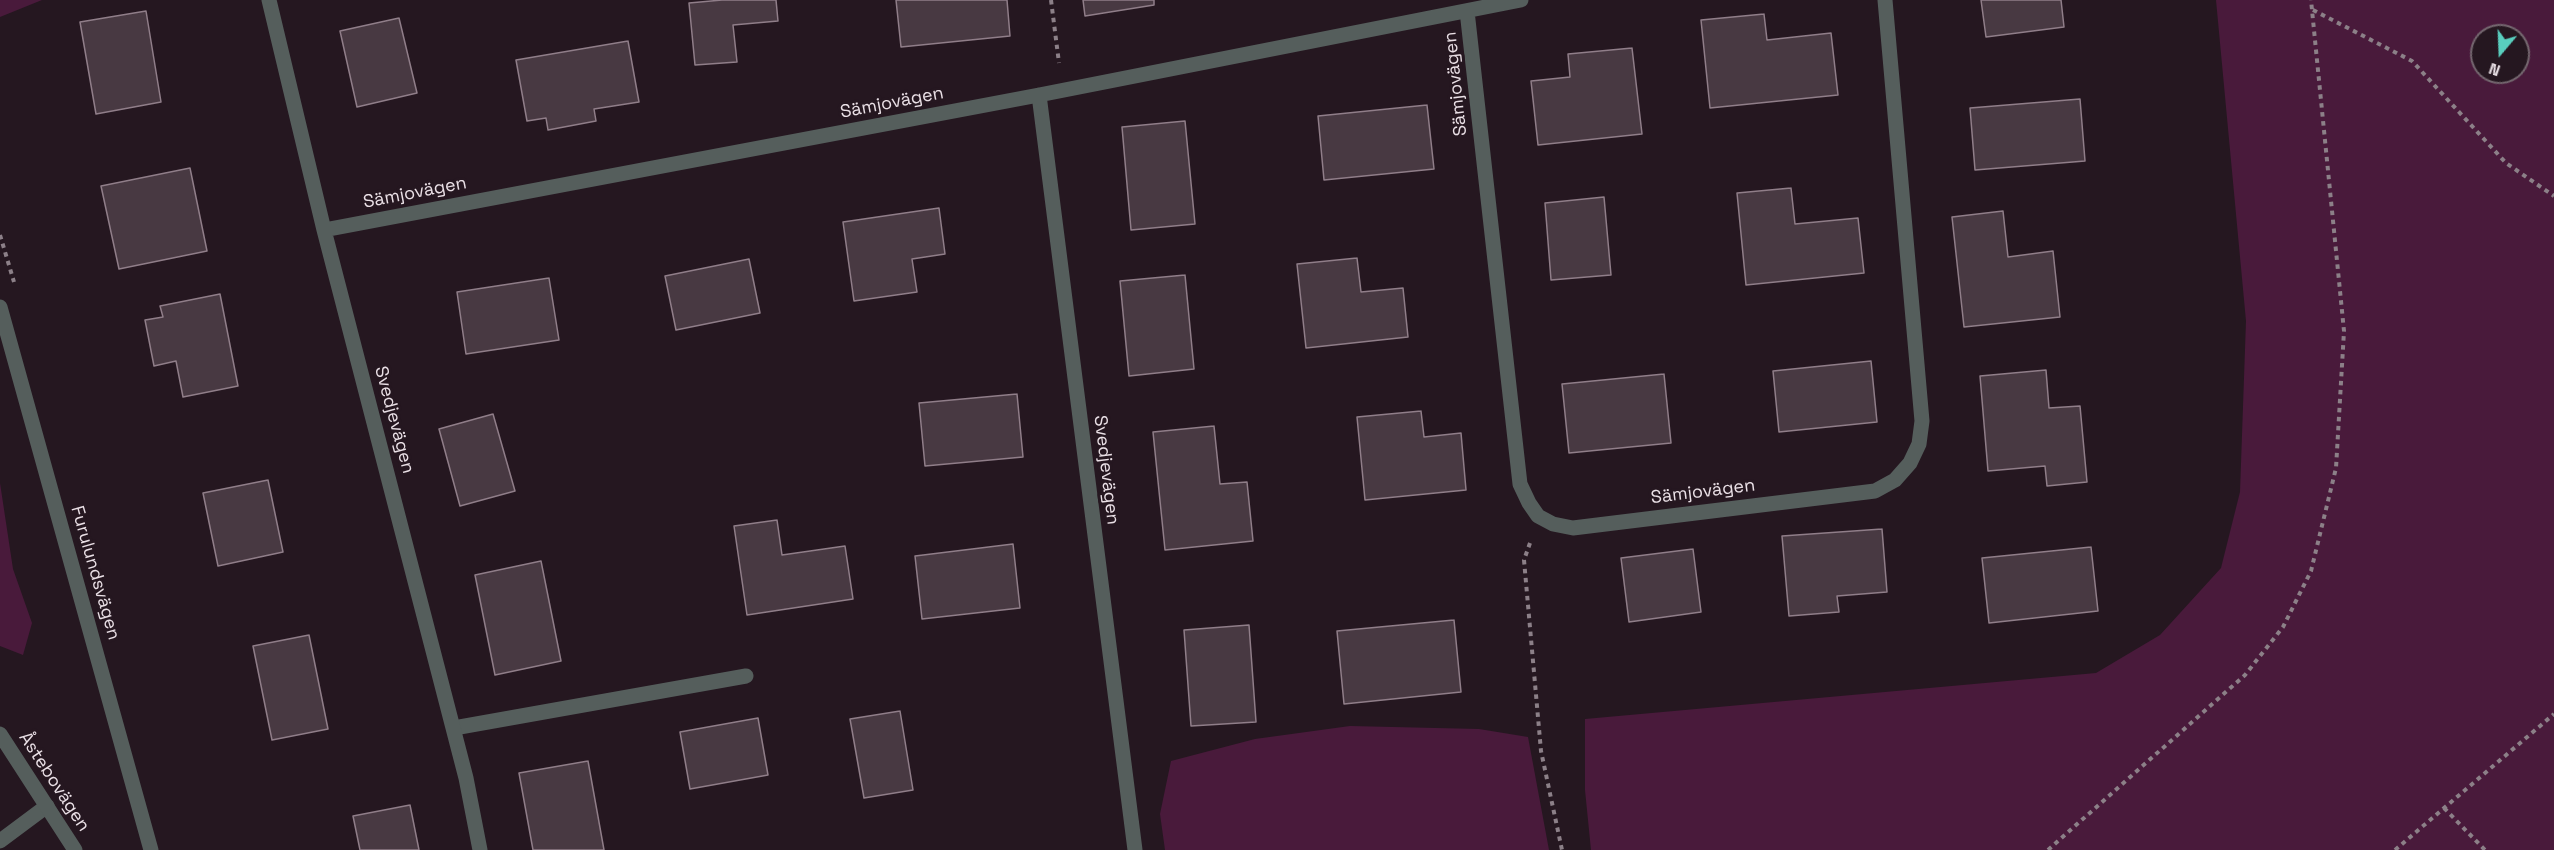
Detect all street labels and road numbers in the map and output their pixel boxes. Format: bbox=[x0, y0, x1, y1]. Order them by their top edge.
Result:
street label: Sämjovägen bbox=[1440, 31, 1472, 137]
street label: Sämjovägen bbox=[838, 82, 946, 124]
street label: Sämjovägen bbox=[361, 172, 469, 214]
street label: Svedjevägen bbox=[369, 364, 419, 476]
street label: Svedjevägen bbox=[1089, 414, 1123, 526]
street label: Sämjovägen bbox=[1650, 475, 1756, 509]
street label: Furulundsvägen bbox=[66, 503, 124, 643]
street label: Åstebovägen bbox=[14, 728, 94, 836]

